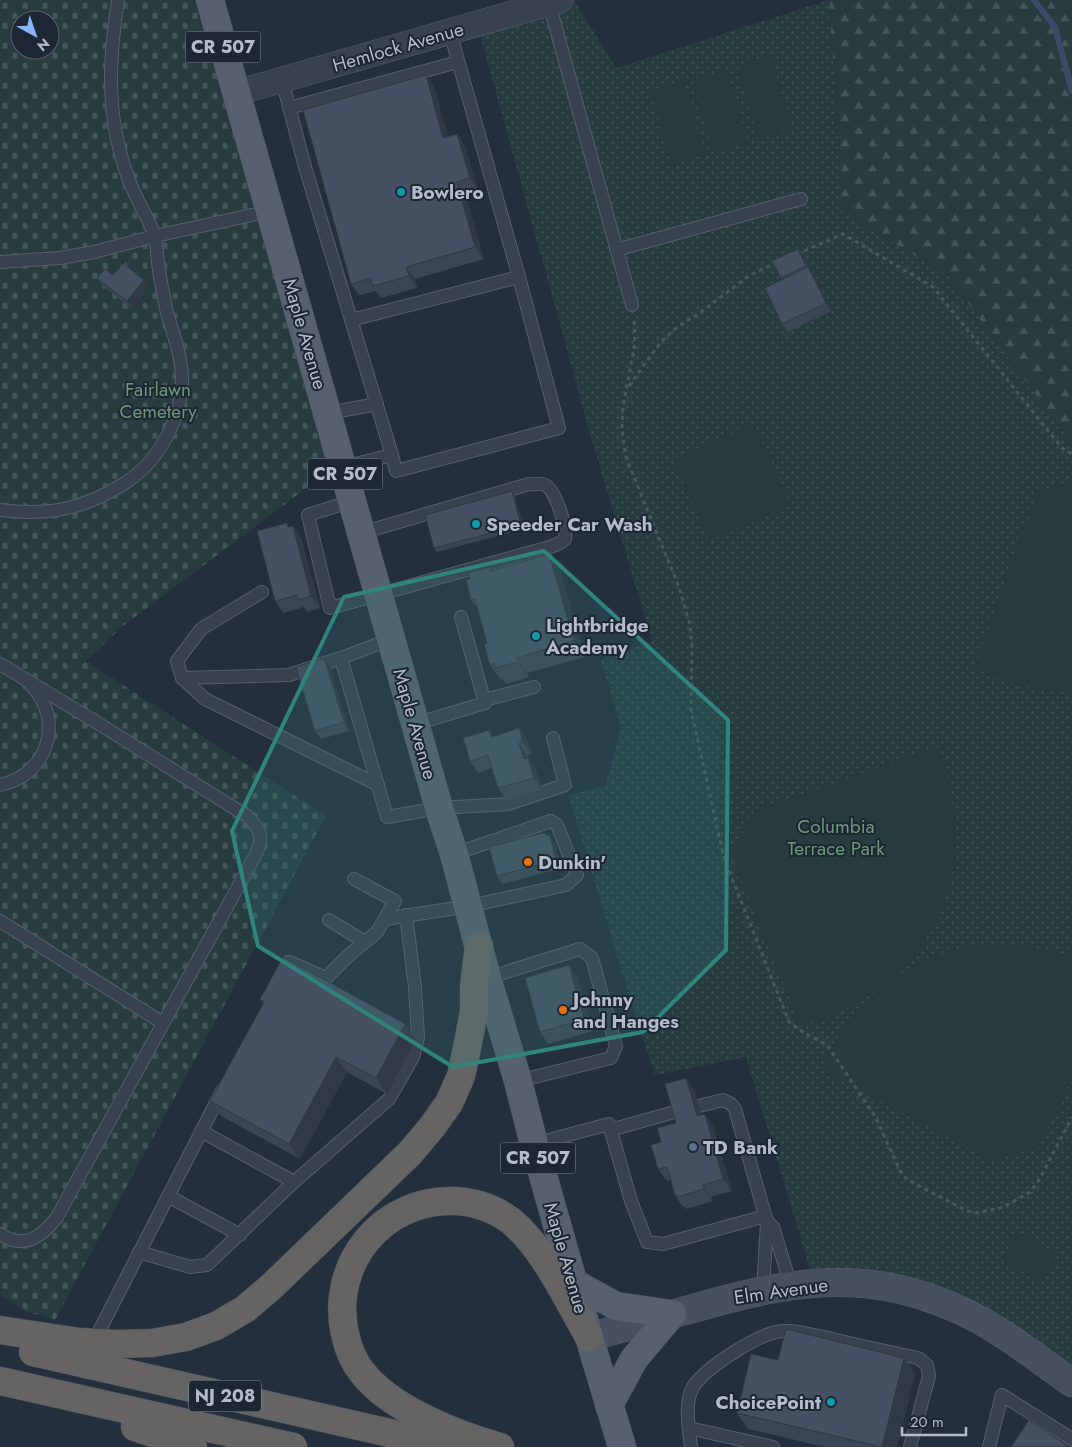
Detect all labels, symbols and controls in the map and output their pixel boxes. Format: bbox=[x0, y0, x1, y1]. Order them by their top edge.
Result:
north arrow bbox=[10, 10, 60, 60]
street label: Hemlock Avenue bbox=[329, 15, 467, 79]
road number: CR 507 bbox=[186, 32, 260, 62]
text: N bbox=[33, 34, 54, 56]
place label: Bowlero bbox=[411, 179, 484, 206]
marker: Bowlero bbox=[395, 186, 407, 198]
street label: Maple Avenue bbox=[276, 275, 334, 393]
park label: Fairlawn Cemetery bbox=[119, 376, 197, 425]
road number: CR 507 bbox=[308, 458, 382, 489]
place label: Speeder Car Wash bbox=[486, 511, 653, 538]
marker: Speeder Car Wash bbox=[470, 518, 482, 530]
place label: Lightbridge Academy bbox=[545, 612, 649, 661]
marker: Lightbridge Academy bbox=[530, 630, 542, 642]
street label: Maple Avenue bbox=[386, 665, 444, 783]
park label: Columbia Terrace Park bbox=[787, 813, 885, 862]
place label: Dunkin' bbox=[538, 849, 606, 876]
marker: Dunkin' bbox=[522, 856, 534, 868]
place label: Johnny and Hanges bbox=[569, 986, 679, 1035]
marker: Johnny and Hanges bbox=[557, 1004, 569, 1016]
place label: TD Bank bbox=[703, 1134, 778, 1161]
marker: TD Bank bbox=[687, 1141, 699, 1153]
road number: CR 507 bbox=[500, 1142, 576, 1174]
street label: Maple Avenue bbox=[537, 1199, 595, 1317]
street label: Elm Avenue bbox=[732, 1271, 830, 1311]
road number: NJ 208 bbox=[189, 1380, 261, 1412]
place label: ChoicePoint bbox=[715, 1389, 821, 1416]
marker: ChoicePoint bbox=[825, 1396, 837, 1408]
scale bar bbox=[902, 1404, 966, 1436]
text: 20 m bbox=[910, 1411, 944, 1433]

